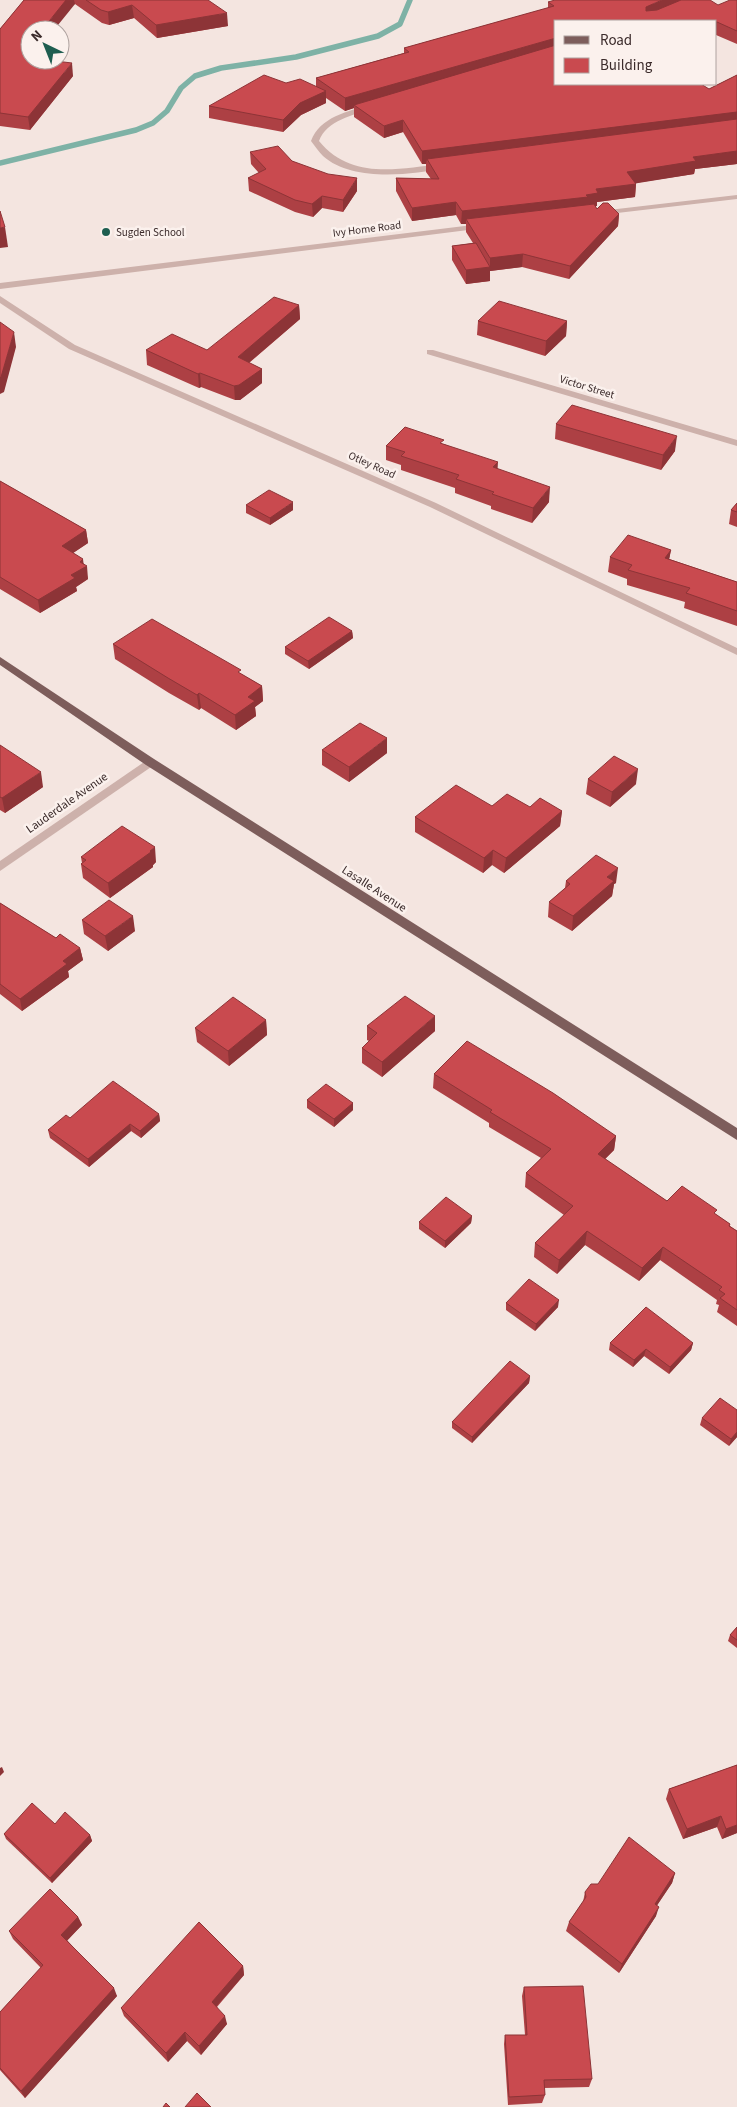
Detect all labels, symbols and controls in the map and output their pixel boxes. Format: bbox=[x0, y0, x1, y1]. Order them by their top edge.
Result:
north arrow bbox=[20, 20, 70, 70]
legend bbox=[554, 20, 717, 85]
text: N bbox=[27, 26, 47, 47]
text: Road bbox=[600, 30, 632, 51]
text: Building bbox=[600, 55, 653, 76]
street label: Ivy Home Road bbox=[332, 217, 402, 241]
place label: Sugden School bbox=[116, 225, 185, 240]
marker: Sugden School bbox=[100, 226, 112, 238]
street label: Victor Street bbox=[558, 372, 616, 402]
street label: Otley Road bbox=[346, 448, 398, 482]
street label: Lauderdale Avenue bbox=[23, 768, 111, 838]
street label: Lasalle Avenue bbox=[338, 862, 410, 916]

